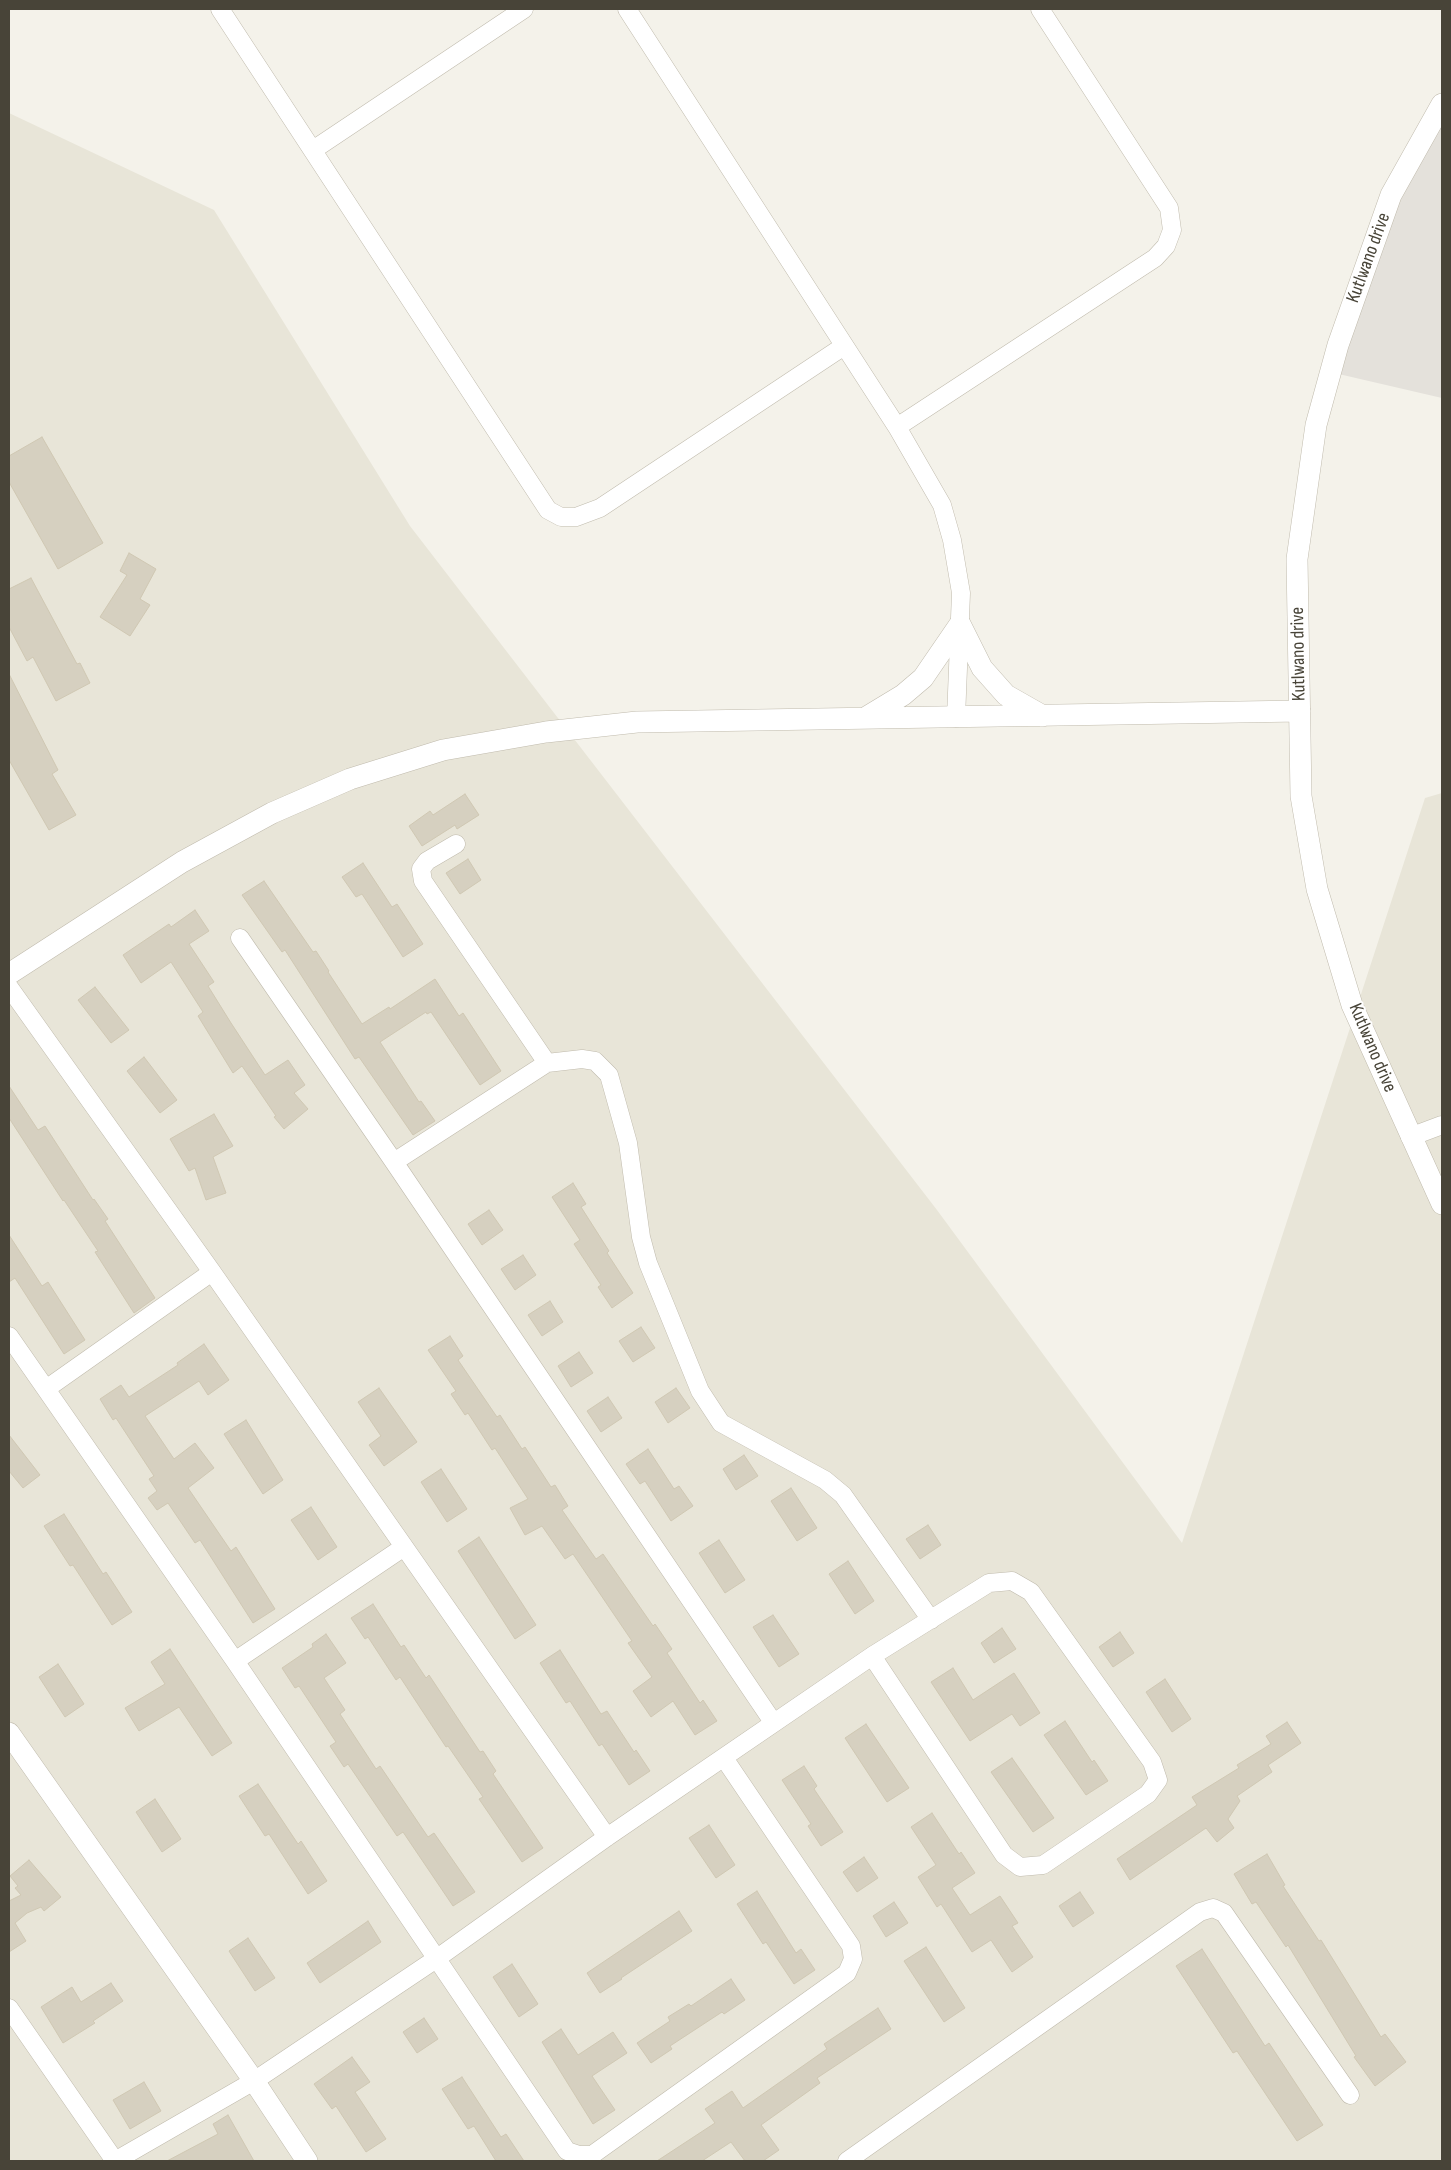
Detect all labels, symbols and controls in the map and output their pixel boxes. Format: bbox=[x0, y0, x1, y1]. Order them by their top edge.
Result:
street label: Kutlwano drive bbox=[1342, 210, 1396, 306]
street label: Kutlwano drive bbox=[1287, 607, 1311, 701]
street label: Kutlwano drive bbox=[1343, 1000, 1401, 1096]

